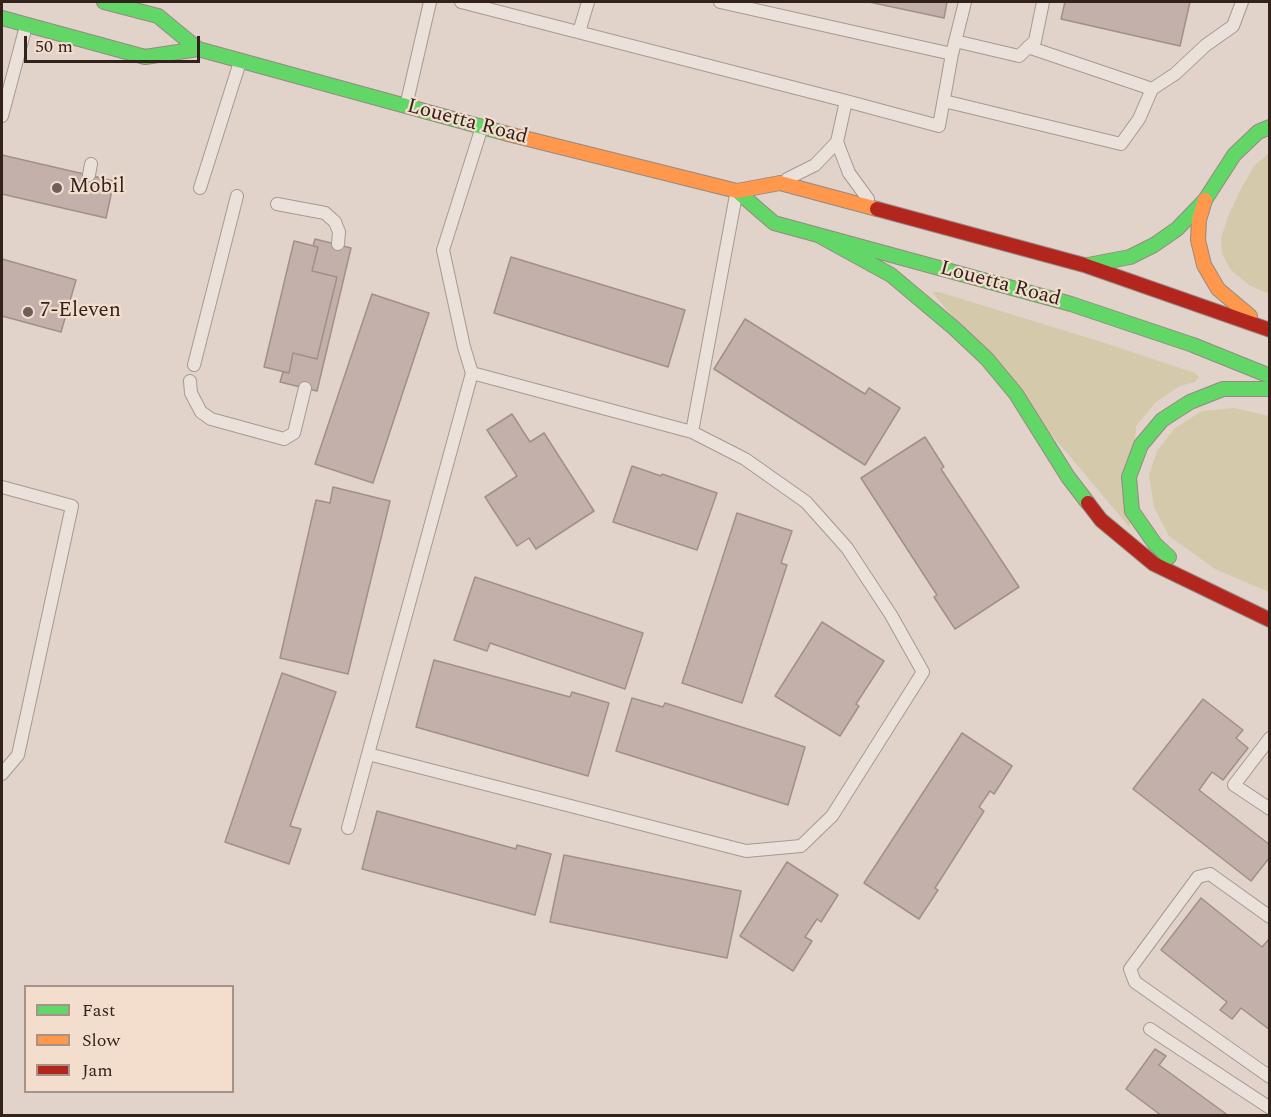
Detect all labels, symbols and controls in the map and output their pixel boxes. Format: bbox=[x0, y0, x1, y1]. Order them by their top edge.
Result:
scale bar bbox=[27, 24, 202, 62]
text: 50 m bbox=[35, 33, 73, 60]
street label: Louetta Road bbox=[404, 95, 530, 151]
place label: Mobil bbox=[69, 175, 125, 201]
marker: Mobil bbox=[50, 181, 64, 195]
street label: Louetta Road bbox=[937, 257, 1063, 313]
place label: 7-Eleven bbox=[40, 299, 121, 325]
marker: 7-Eleven bbox=[21, 305, 35, 319]
legend bbox=[24, 985, 234, 1093]
text: Fast bbox=[82, 997, 115, 1024]
text: Slow bbox=[82, 1027, 120, 1054]
text: Jam bbox=[82, 1057, 113, 1084]

